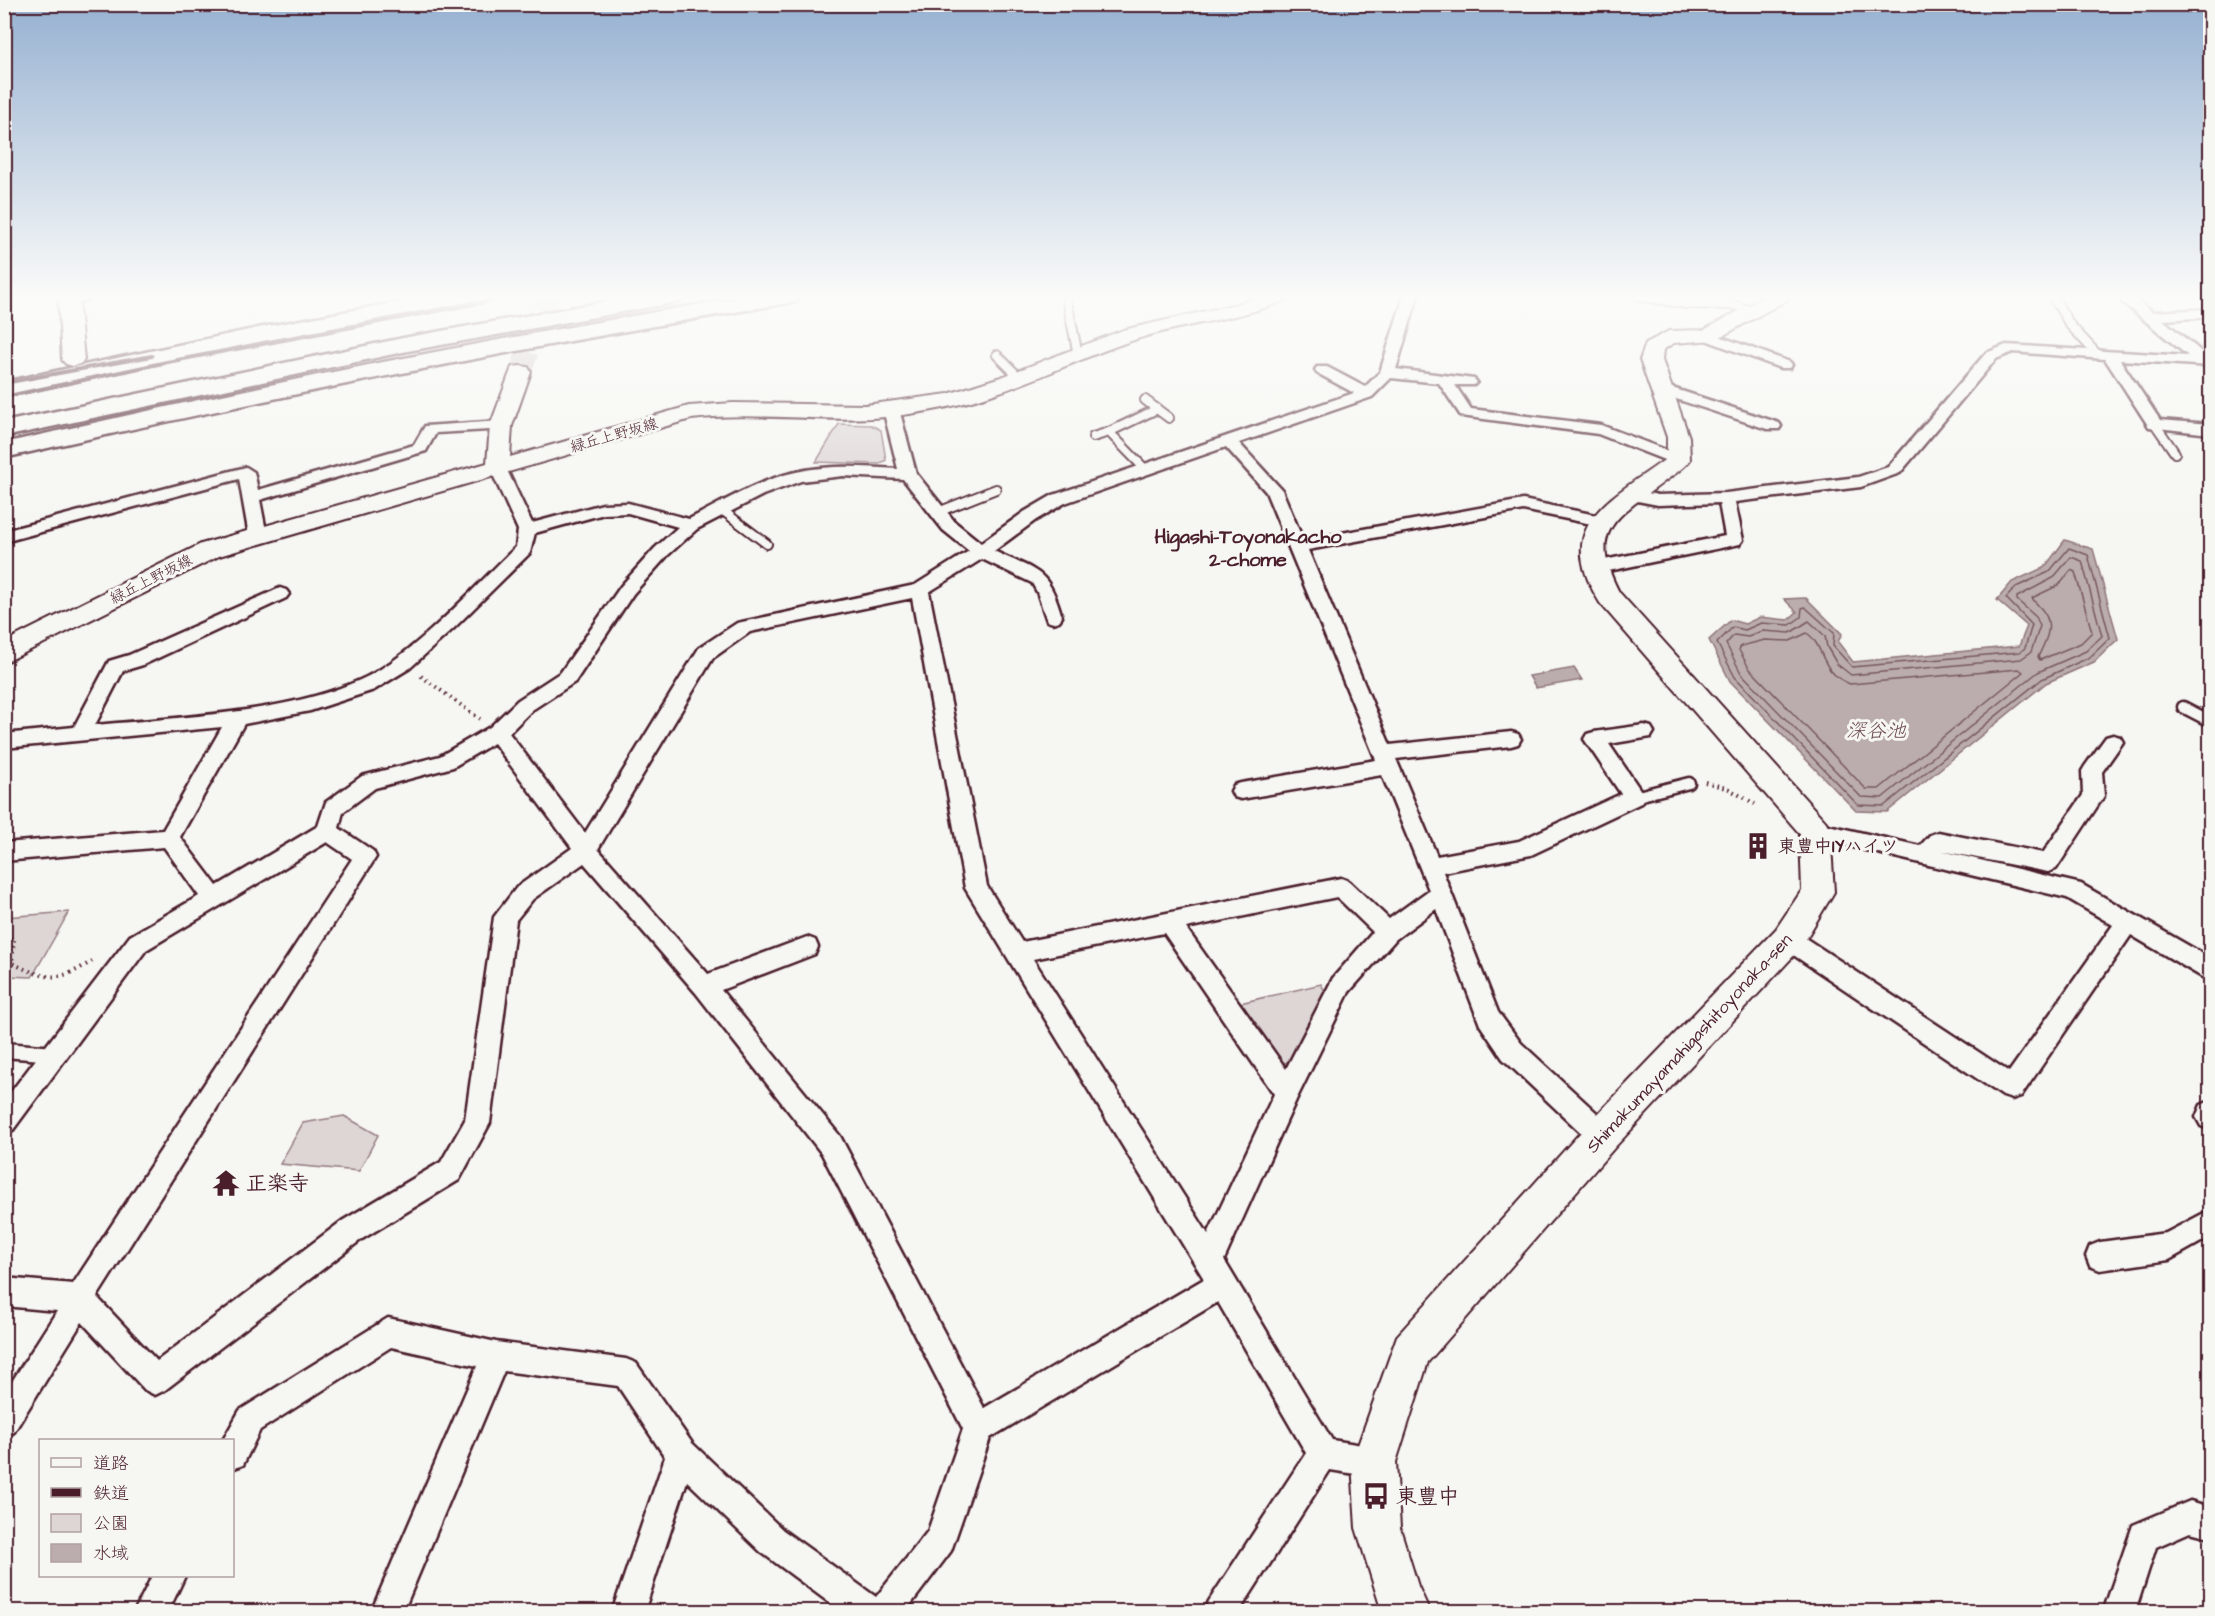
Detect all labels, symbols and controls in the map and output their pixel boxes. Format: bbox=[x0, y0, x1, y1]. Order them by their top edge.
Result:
street label: 緑丘上野坂線 bbox=[568, 413, 660, 458]
district label: Higashi-Toyonakacho 2-chome bbox=[1154, 523, 1342, 574]
street label: 緑丘上野坂線 bbox=[106, 550, 196, 609]
water label: 深谷池 bbox=[1846, 717, 1907, 745]
building icon: 東豊中IYハイツ bbox=[1743, 831, 1773, 861]
place label: 東豊中IYハイツ bbox=[1778, 834, 1898, 859]
street label: Shimakumayamahigashitoyonaka-sen bbox=[1581, 928, 1799, 1159]
temple icon: 正楽寺 bbox=[211, 1168, 241, 1198]
place label: 正楽寺 bbox=[246, 1169, 309, 1198]
legend bbox=[39, 1439, 234, 1577]
text: 道路 bbox=[93, 1451, 129, 1476]
text: 鉄道 bbox=[93, 1481, 129, 1506]
bus stop icon: 東豊中 bbox=[1361, 1481, 1391, 1511]
place label: 東豊中 bbox=[1396, 1482, 1459, 1511]
text: 公園 bbox=[93, 1511, 129, 1536]
text: 水域 bbox=[93, 1541, 129, 1566]

